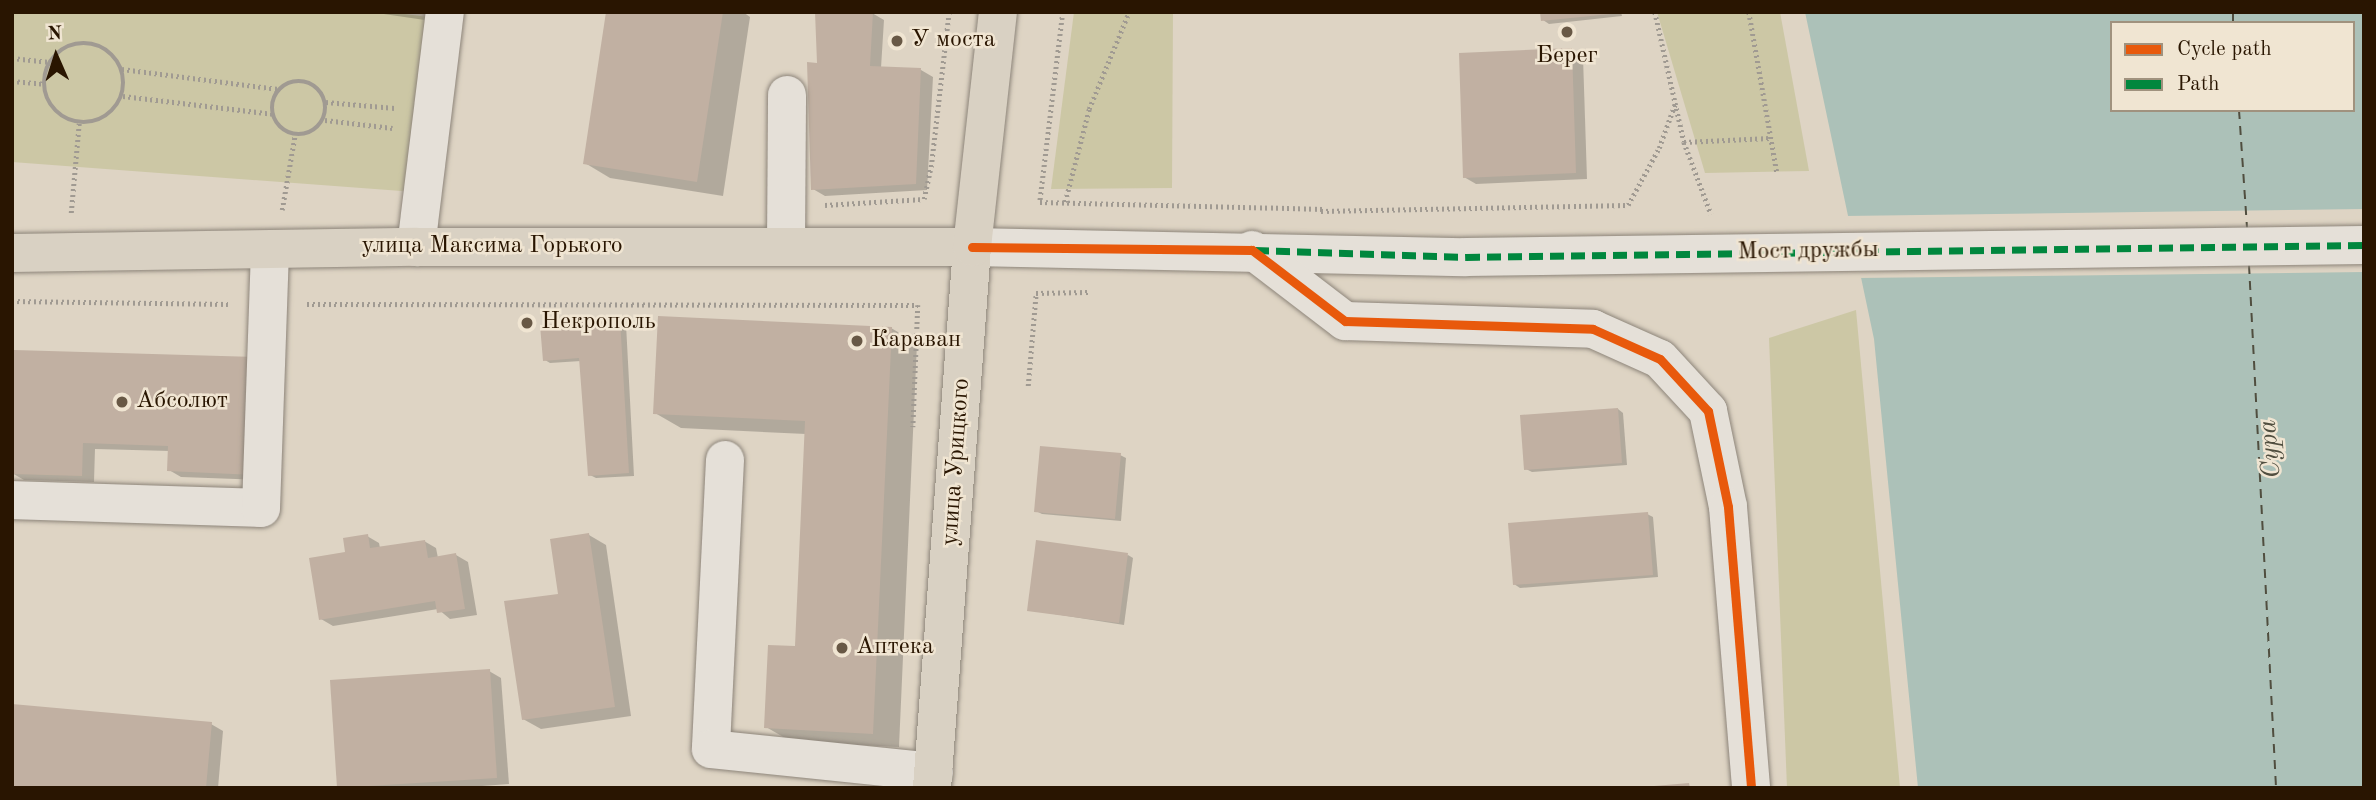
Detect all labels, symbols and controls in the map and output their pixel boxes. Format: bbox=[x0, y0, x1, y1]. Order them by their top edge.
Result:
north arrow bbox=[21, 21, 91, 91]
legend bbox=[2110, 21, 2355, 112]
marker: Берег bbox=[1559, 24, 1575, 40]
text: N bbox=[47, 25, 63, 44]
place label: У моста bbox=[911, 27, 996, 55]
marker: У моста bbox=[889, 33, 905, 49]
text: Cycle path bbox=[2177, 39, 2272, 60]
place label: Берег bbox=[1536, 43, 1598, 71]
text: Path bbox=[2177, 74, 2220, 95]
street label: улица Максима Горького bbox=[361, 233, 623, 261]
street label: Мост дружбы bbox=[1737, 236, 1879, 268]
place label: Некрополь bbox=[541, 309, 656, 337]
marker: Некрополь bbox=[519, 315, 535, 331]
place label: Караван bbox=[871, 327, 961, 355]
marker: Караван bbox=[849, 333, 865, 349]
street label: улица Урицкого bbox=[937, 377, 977, 547]
place label: Абсолют bbox=[136, 388, 228, 416]
marker: Абсолют bbox=[114, 394, 130, 410]
water label: Сура bbox=[2253, 418, 2289, 480]
place label: Аптека bbox=[856, 634, 934, 662]
marker: Аптека bbox=[834, 640, 850, 656]

